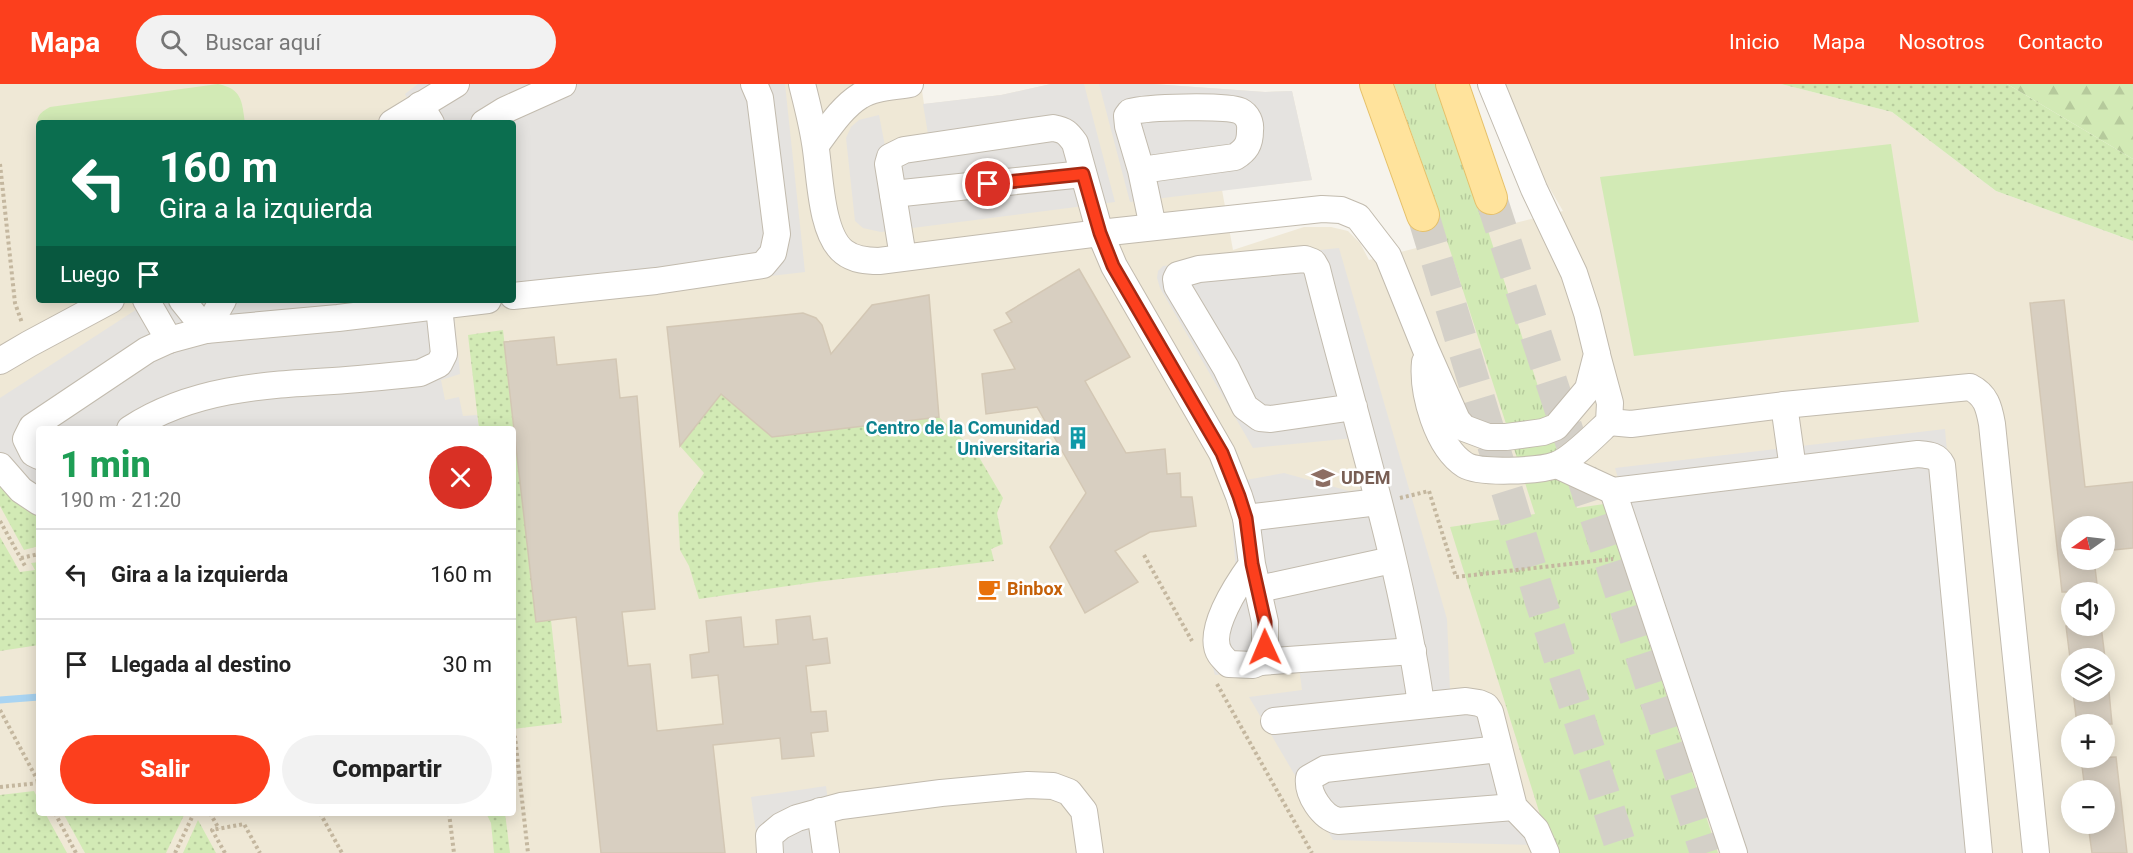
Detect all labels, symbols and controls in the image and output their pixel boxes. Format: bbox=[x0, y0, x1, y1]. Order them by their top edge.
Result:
search box bbox=[136, 15, 556, 69]
text: Mapa bbox=[30, 26, 100, 59]
icon: search bbox=[157, 26, 190, 59]
text: Buscar aquí bbox=[205, 30, 321, 55]
text: Inicio bbox=[1729, 30, 1779, 54]
text: Mapa bbox=[1812, 30, 1865, 54]
text: Nosotros bbox=[1898, 30, 1985, 54]
text: Contacto bbox=[2018, 30, 2103, 54]
text: 160 m bbox=[159, 143, 278, 192]
icon: left bbox=[60, 144, 138, 222]
pin bbox=[962, 158, 1013, 209]
icon: arrive bbox=[971, 167, 1004, 200]
text: Gira a la izquierda bbox=[159, 193, 373, 225]
icon: arrive bbox=[132, 258, 165, 291]
text: Luego bbox=[60, 262, 120, 287]
place label: Centro de la Comunidad Universitaria bbox=[866, 417, 1060, 459]
building icon: Centro de la Comunidad Universitaria bbox=[1065, 425, 1091, 451]
text: 1 min bbox=[60, 444, 151, 486]
button: close bbox=[429, 446, 492, 509]
school or university icon: UDEM bbox=[1310, 465, 1336, 491]
place label: UDEM bbox=[1341, 467, 1390, 488]
text: 190 m · 21:20 bbox=[60, 488, 181, 512]
north arrow bbox=[2061, 516, 2115, 570]
map controls bbox=[2061, 516, 2115, 834]
icon: left bbox=[60, 558, 93, 591]
text: Gira a la izquierda bbox=[111, 562, 288, 587]
text: 160 m bbox=[430, 562, 492, 587]
cafe icon: Binbox bbox=[976, 576, 1002, 602]
place label: Binbox bbox=[1007, 578, 1063, 599]
button: sound bbox=[2061, 582, 2115, 636]
position arrow bbox=[1233, 615, 1297, 679]
icon: arrive bbox=[60, 648, 93, 681]
button: layers bbox=[2061, 648, 2115, 702]
text: Llegada al destino bbox=[111, 652, 291, 677]
text: 30 m bbox=[443, 652, 492, 677]
button: + bbox=[2061, 714, 2115, 768]
button: Salir bbox=[60, 735, 270, 804]
button: Compartir bbox=[282, 735, 492, 804]
button: − bbox=[2061, 780, 2115, 834]

